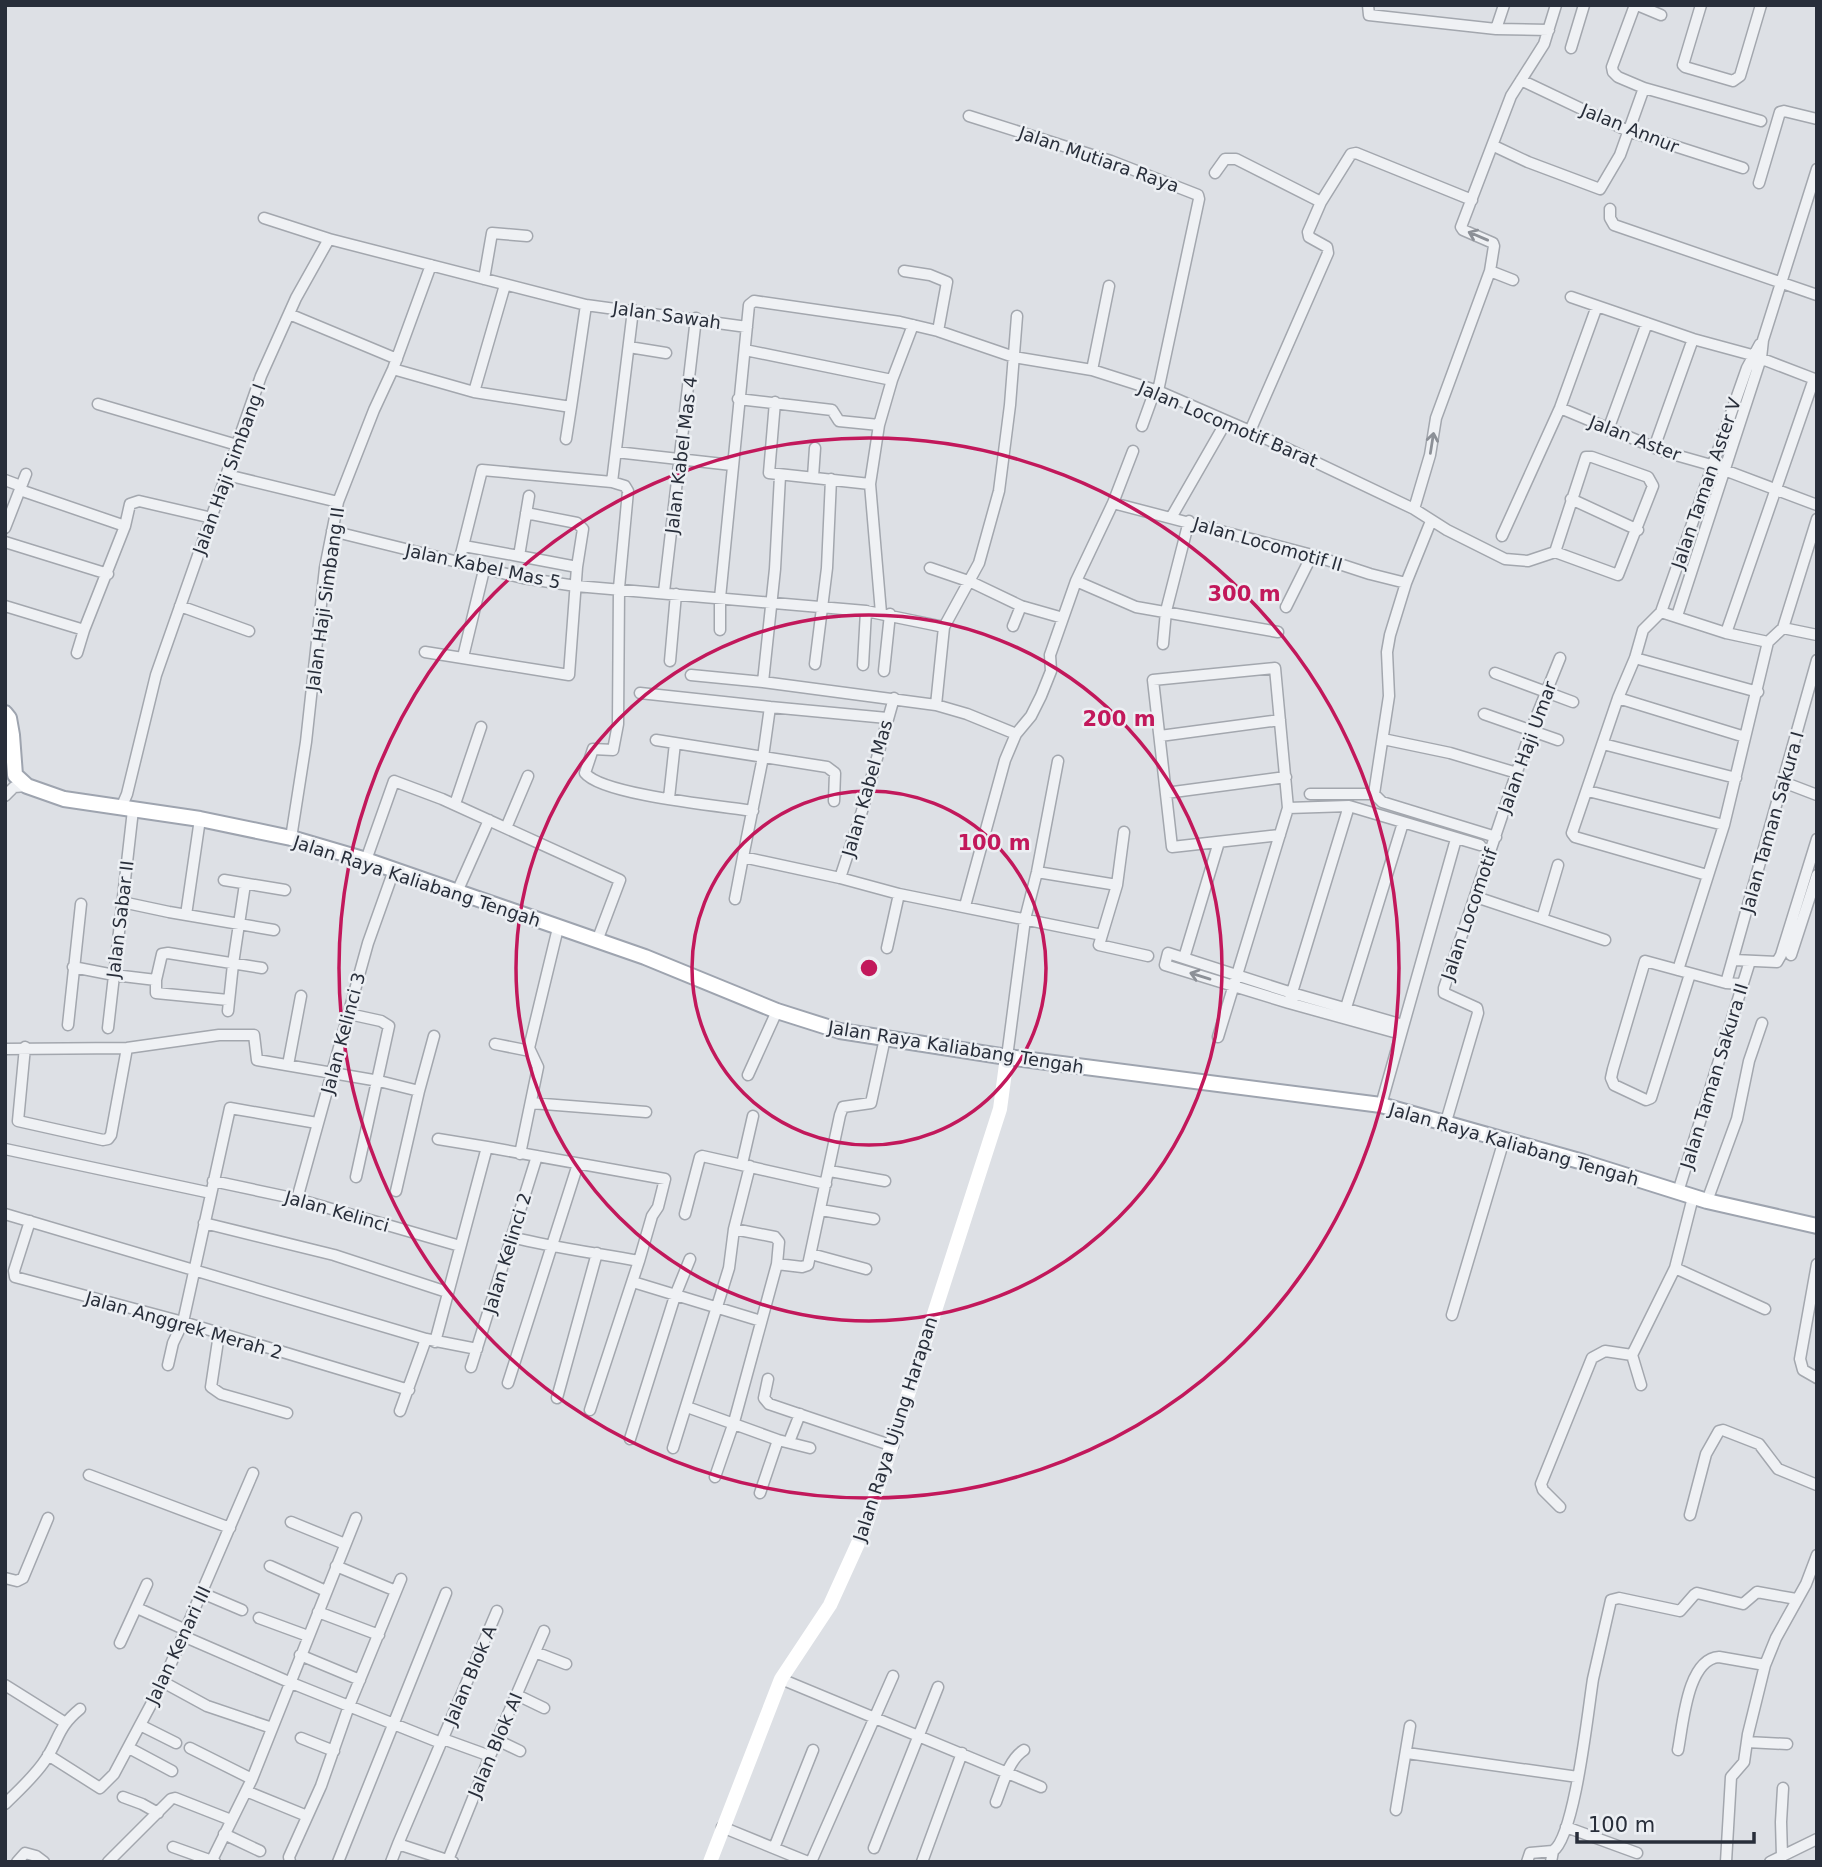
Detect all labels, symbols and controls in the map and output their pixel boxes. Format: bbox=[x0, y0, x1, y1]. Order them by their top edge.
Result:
street label: Jalan Annur bbox=[1577, 99, 1682, 157]
street label: Jalan Mutiara Raya bbox=[1015, 121, 1182, 196]
one-way arrow bbox=[1467, 229, 1489, 242]
street label: Jalan Sawah bbox=[611, 297, 722, 333]
street label: Jalan Kabel Mas 4 bbox=[661, 375, 701, 536]
street label: Jalan Locomotif Barat bbox=[1134, 376, 1321, 471]
street label: Jalan Haji Simbang I bbox=[188, 381, 270, 558]
street label: Jalan Taman Aster V bbox=[1667, 394, 1745, 572]
street label: Jalan Aster bbox=[1585, 411, 1684, 465]
one-way arrow bbox=[1426, 432, 1439, 455]
street label: Jalan Haji Simbang II bbox=[302, 506, 348, 693]
street label: Jalan Locomotif II bbox=[1190, 512, 1345, 575]
street label: Jalan Kabel Mas 5 bbox=[402, 539, 563, 593]
text: 300 m bbox=[1207, 582, 1281, 606]
street label: Jalan Haji Umar bbox=[1493, 678, 1561, 817]
text: 200 m bbox=[1082, 707, 1156, 731]
street label: Jalan Kabel Mas bbox=[837, 717, 897, 860]
street label: Jalan Taman Sakura I bbox=[1736, 729, 1808, 916]
street label: Jalan Raya Kaliabang Tengah bbox=[290, 831, 543, 931]
text: 100 m bbox=[957, 831, 1031, 855]
street label: Jalan Locomotif bbox=[1436, 845, 1502, 984]
street label: Jalan Sabar II bbox=[102, 859, 138, 980]
centre of rings bbox=[857, 956, 881, 980]
one-way arrow bbox=[1189, 968, 1211, 981]
street label: Jalan Kelinci 3 bbox=[316, 970, 369, 1097]
street label: Jalan Taman Sakura II bbox=[1675, 981, 1752, 1172]
street label: Jalan Raya Kaliabang Tengah bbox=[826, 1016, 1085, 1078]
street label: Jalan Raya Kaliabang Tengah bbox=[1386, 1098, 1641, 1190]
street label: Jalan Kelinci bbox=[281, 1186, 392, 1236]
street label: Jalan Kelinci 2 bbox=[478, 1190, 535, 1317]
street label: Jalan Anggrek Merah 2 bbox=[82, 1287, 285, 1363]
street label: Jalan Raya Ujung Harapan bbox=[848, 1314, 941, 1545]
street label: Jalan Kenari III bbox=[141, 1583, 215, 1708]
street label: Jalan Blok A bbox=[439, 1621, 501, 1729]
street label: Jalan Blok AI bbox=[463, 1690, 526, 1801]
scale bar bbox=[1577, 1800, 1754, 1844]
text: 100 m bbox=[1588, 1813, 1655, 1837]

